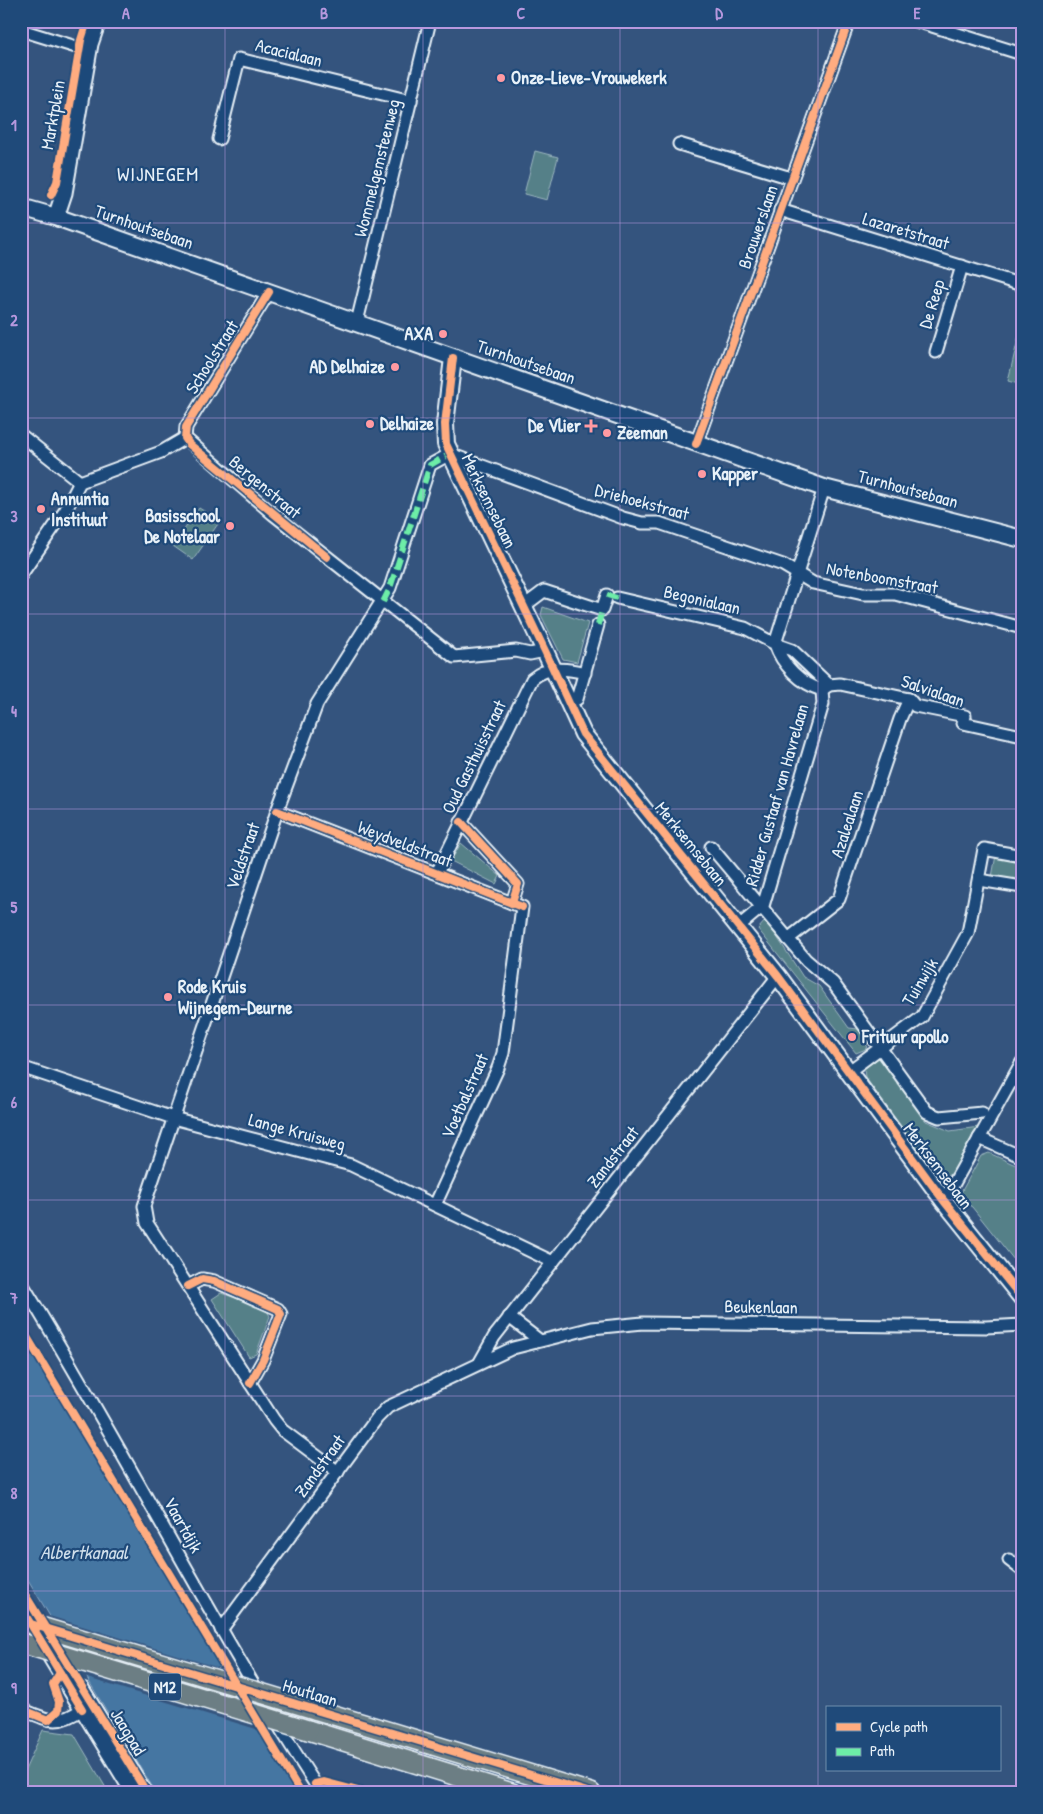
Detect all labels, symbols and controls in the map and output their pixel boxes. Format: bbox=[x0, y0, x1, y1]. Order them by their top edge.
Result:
text: A bbox=[122, 2, 130, 24]
text: B bbox=[320, 2, 328, 24]
text: C bbox=[517, 2, 526, 24]
text: D bbox=[715, 2, 723, 24]
text: E bbox=[913, 2, 921, 24]
street label: Acacialaan bbox=[253, 32, 325, 73]
place label: Onze-Lieve-Vrouwekerk bbox=[511, 65, 667, 90]
marker: Onze-Lieve-Vrouwekerk bbox=[495, 72, 507, 84]
street label: Marktplein bbox=[34, 78, 71, 152]
street label: Wommelgemsteenweg bbox=[347, 96, 406, 239]
text: 1 bbox=[11, 114, 17, 136]
district label: WIJNEGEM bbox=[117, 160, 199, 187]
street label: Brouwerslaan bbox=[732, 182, 783, 272]
street label: Turnhoutsebaan bbox=[92, 198, 197, 255]
street label: Lazaretstraat bbox=[860, 206, 953, 256]
street label: De Reep bbox=[912, 276, 951, 331]
text: 2 bbox=[10, 309, 18, 331]
street label: Schoolstraat bbox=[179, 314, 244, 398]
place label: AXA bbox=[405, 321, 433, 346]
marker: AXA bbox=[437, 328, 449, 340]
street label: Turnhoutsebaan bbox=[474, 333, 579, 390]
place label: AD Delhaize bbox=[310, 354, 386, 379]
marker: AD Delhaize bbox=[389, 361, 401, 373]
place label: Delhaize bbox=[380, 411, 435, 436]
place label: De Vlier bbox=[528, 413, 581, 438]
marker: Delhaize bbox=[364, 418, 376, 430]
marker: De Vlier bbox=[585, 420, 597, 432]
place label: Zeeman bbox=[617, 420, 668, 445]
marker: Zeeman bbox=[601, 427, 613, 439]
street label: Bergenstraat bbox=[224, 449, 307, 525]
street label: Merksemsebaan bbox=[456, 449, 523, 552]
place label: Kapper bbox=[712, 461, 758, 487]
street label: Turnhoutsebaan bbox=[855, 463, 961, 514]
marker: Kapper bbox=[696, 468, 708, 480]
street label: Driehoekstraat bbox=[592, 477, 693, 526]
place label: Annuntia Instituut bbox=[51, 486, 110, 532]
marker: Annuntia Instituut bbox=[35, 503, 47, 515]
place label: Basisschool De Notelaar bbox=[144, 503, 221, 549]
text: 3 bbox=[10, 505, 18, 527]
marker: Basisschool De Notelaar bbox=[224, 520, 236, 532]
street label: Notenboomstraat bbox=[824, 555, 941, 600]
street label: Begonialaan bbox=[661, 579, 743, 620]
street label: Salvialaan bbox=[898, 668, 968, 713]
street label: Oud Gasthuisstraat bbox=[435, 695, 512, 818]
text: 4 bbox=[11, 700, 17, 722]
street label: Ridder Gustaaf van Havrelaan bbox=[739, 701, 815, 889]
street label: Azalealaan bbox=[824, 787, 869, 861]
street label: Merksemsebaan bbox=[649, 796, 733, 891]
street label: Weydveldstraat bbox=[354, 814, 457, 873]
street label: Veldstraat bbox=[219, 818, 266, 893]
text: 5 bbox=[11, 896, 18, 918]
street label: Tuinwijk bbox=[896, 953, 944, 1010]
place label: Rode Kruis Wijnegem-Deurne bbox=[178, 974, 293, 1021]
marker: Rode Kruis Wijnegem-Deurne bbox=[162, 991, 174, 1003]
place label: Frituur apollo bbox=[861, 1024, 949, 1050]
marker: Frituur apollo bbox=[846, 1031, 858, 1043]
street label: Voetbalstraat bbox=[435, 1049, 495, 1142]
text: 6 bbox=[11, 1091, 18, 1113]
street label: Lange Kruisweg bbox=[246, 1107, 348, 1156]
street label: Merksemsebaan bbox=[898, 1117, 979, 1214]
street label: Zandstraat bbox=[581, 1120, 645, 1193]
text: 7 bbox=[9, 1287, 18, 1309]
street label: Beukenlaan bbox=[724, 1293, 798, 1320]
street label: Zandstraat bbox=[288, 1429, 351, 1502]
text: 8 bbox=[11, 1482, 18, 1504]
street label: Vaartdijk bbox=[158, 1492, 209, 1558]
water label: Albertkanaal bbox=[40, 1539, 129, 1565]
street label: Houtlaan bbox=[280, 1672, 341, 1713]
road number: N12 bbox=[149, 1674, 181, 1700]
text: 9 bbox=[11, 1677, 17, 1699]
street label: Jaagpad bbox=[105, 1704, 152, 1760]
legend bbox=[826, 1706, 1000, 1772]
text: Cycle path bbox=[870, 1716, 928, 1737]
text: Path bbox=[870, 1740, 895, 1761]

